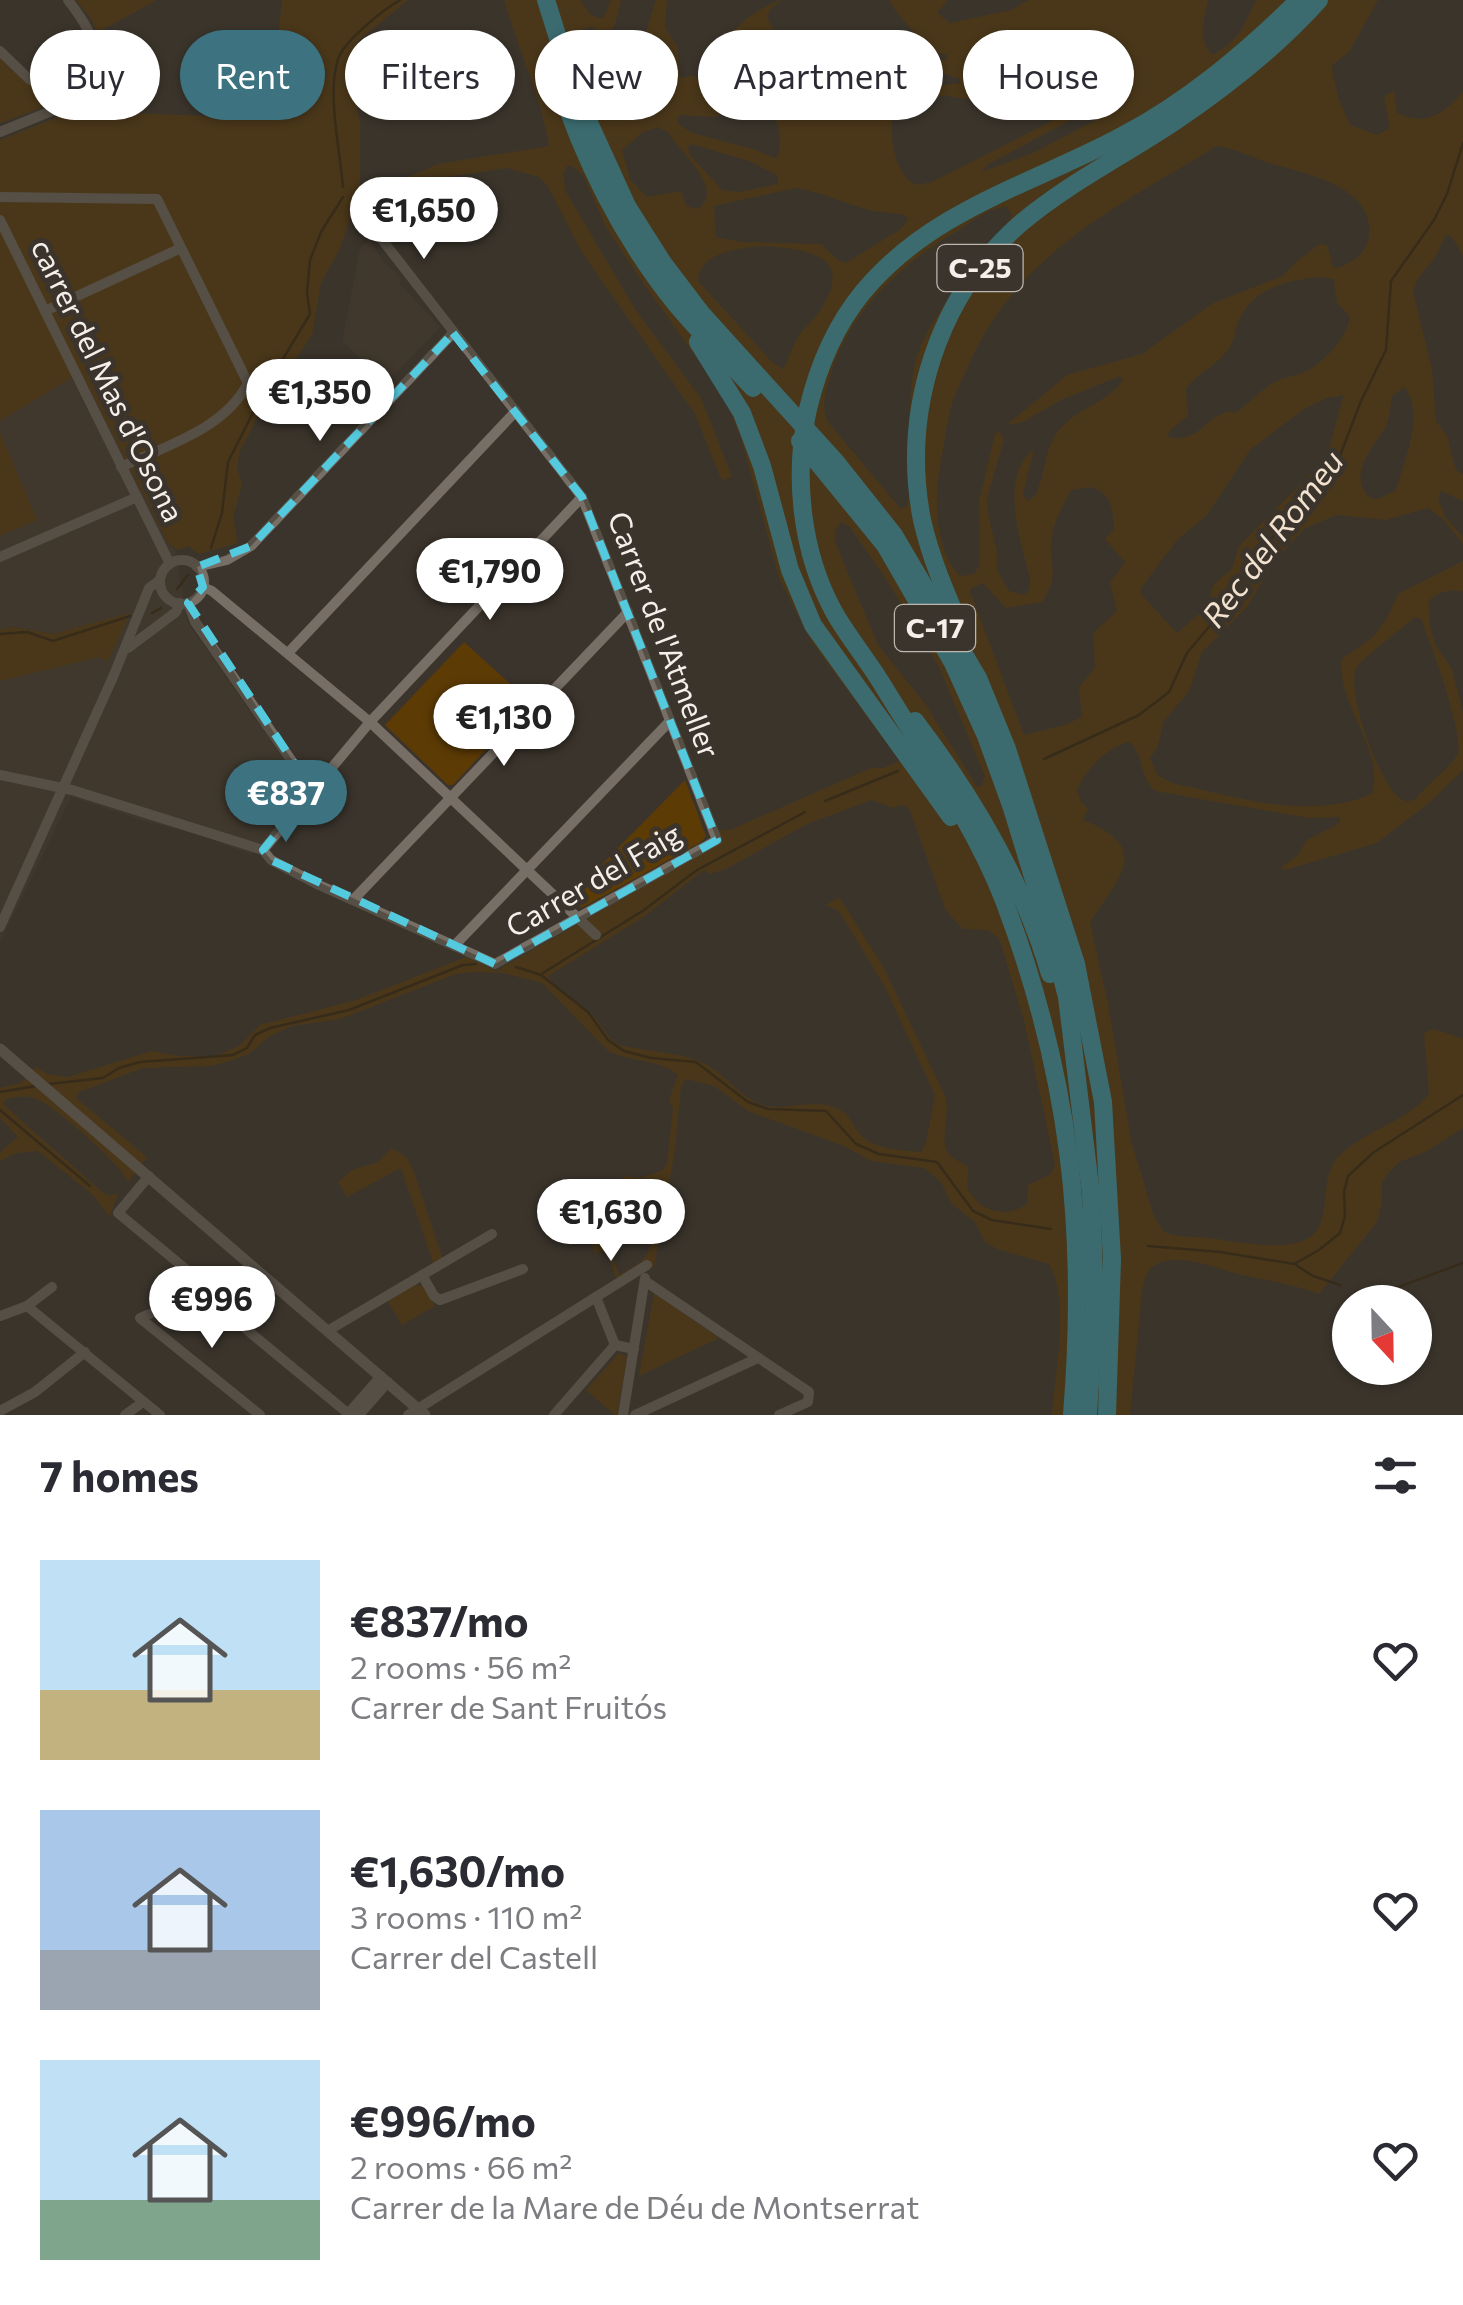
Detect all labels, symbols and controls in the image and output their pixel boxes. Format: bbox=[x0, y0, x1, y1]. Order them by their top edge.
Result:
chip: Buy bbox=[30, 30, 160, 120]
chip: Rent bbox=[180, 30, 325, 120]
chip: Filters bbox=[345, 30, 515, 120]
chip: New bbox=[535, 30, 678, 120]
chip: Apartment bbox=[698, 30, 943, 120]
chip: House bbox=[963, 30, 1134, 120]
pin: €1,650 bbox=[343, 177, 505, 262]
text: €1,650 bbox=[372, 189, 476, 229]
street label: carrer del Mas d'Osona bbox=[25, 233, 194, 527]
road number: C-25 bbox=[938, 245, 1022, 291]
pin: €1,350 bbox=[239, 359, 401, 444]
text: €1,350 bbox=[268, 371, 372, 411]
water label: Rec del Romeu bbox=[1192, 441, 1351, 634]
street label: Carrer de l'Atmeller bbox=[601, 506, 729, 763]
pin: €1,790 bbox=[409, 538, 571, 623]
text: €1,790 bbox=[438, 550, 542, 590]
road number: C-17 bbox=[895, 605, 975, 651]
pin: €1,130 bbox=[423, 684, 585, 769]
text: €1,130 bbox=[455, 696, 553, 736]
pin: €837 bbox=[227, 760, 345, 845]
text: €837 bbox=[247, 772, 325, 812]
street label: Carrer del Faig bbox=[499, 814, 687, 944]
pin: €1,630 bbox=[530, 1179, 692, 1264]
text: €1,630 bbox=[559, 1191, 663, 1231]
pin: €996 bbox=[153, 1266, 271, 1351]
text: €996 bbox=[171, 1278, 253, 1318]
north arrow bbox=[1332, 1285, 1432, 1385]
map controls bbox=[1332, 1285, 1432, 1385]
icon: filters bbox=[1368, 1448, 1423, 1503]
text: 7 homes bbox=[40, 1449, 199, 1501]
text: €837/mo bbox=[350, 1594, 529, 1646]
icon: home bbox=[120, 1600, 240, 1720]
icon: heart bbox=[1368, 1633, 1423, 1688]
text: 2 rooms · 56 m² bbox=[350, 1646, 571, 1686]
text: Carrer de Sant Fruitós bbox=[350, 1686, 667, 1726]
text: €1,630/mo bbox=[350, 1844, 565, 1896]
icon: home bbox=[120, 1850, 240, 1970]
icon: heart bbox=[1368, 1883, 1423, 1938]
text: 3 rooms · 110 m² bbox=[350, 1896, 582, 1936]
text: Carrer del Castell bbox=[350, 1936, 598, 1976]
text: €996/mo bbox=[350, 2094, 536, 2146]
icon: home bbox=[120, 2100, 240, 2220]
icon: heart bbox=[1368, 2133, 1423, 2188]
text: 2 rooms · 66 m² bbox=[350, 2146, 572, 2186]
text: Carrer de la Mare de Déu de Montserrat bbox=[350, 2186, 919, 2226]

